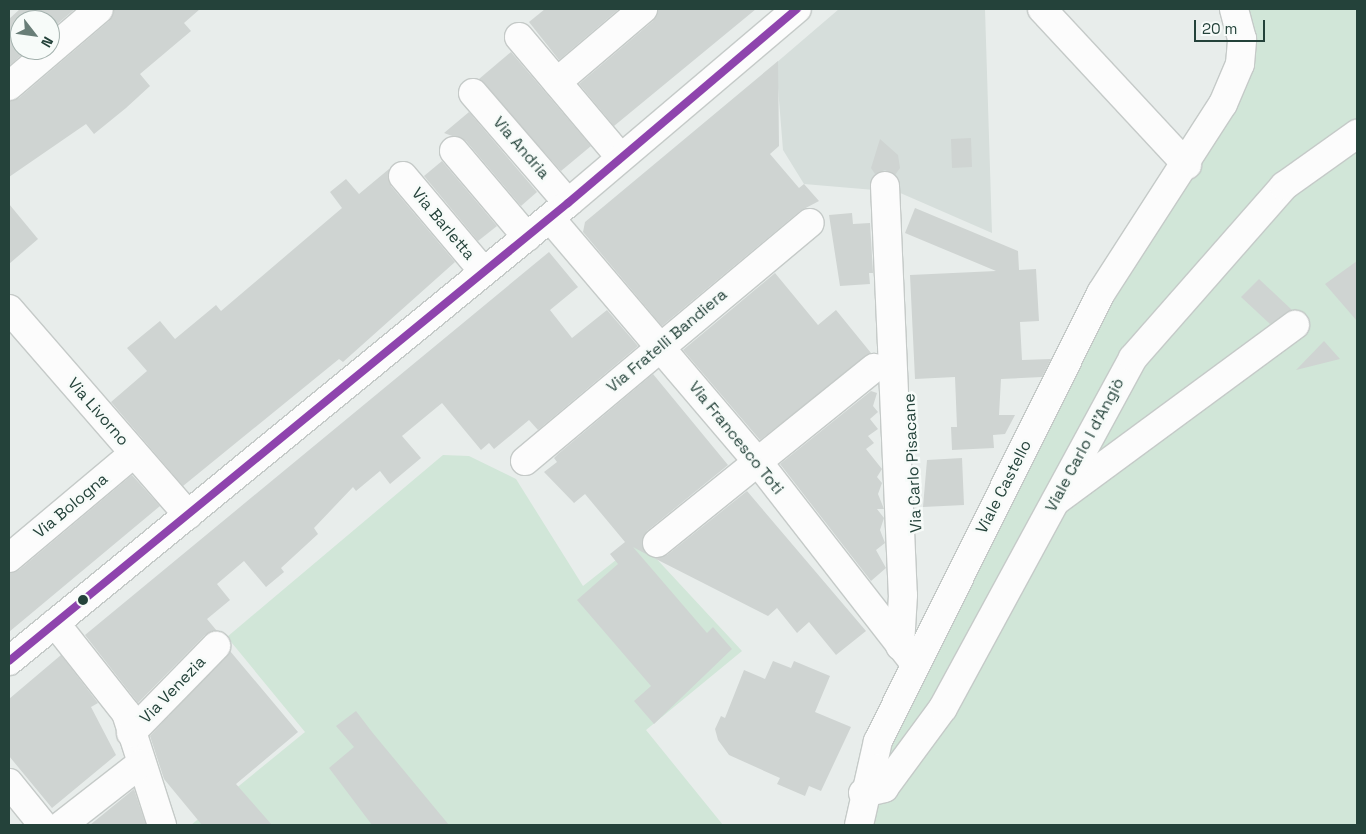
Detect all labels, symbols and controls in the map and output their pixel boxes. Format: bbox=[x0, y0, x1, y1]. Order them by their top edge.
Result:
north arrow bbox=[10, 10, 60, 60]
scale bar bbox=[1196, 10, 1267, 42]
text: 20 m bbox=[1202, 19, 1237, 38]
text: N bbox=[37, 33, 57, 51]
street label: Via Andria bbox=[489, 113, 553, 183]
street label: Via Barletta bbox=[407, 184, 479, 264]
street label: Via Fratelli Bandiera bbox=[603, 285, 731, 397]
street label: Via Livorno bbox=[63, 374, 133, 450]
street label: Viale Carlo I d'Angiò bbox=[1042, 375, 1128, 515]
street label: Via Francesco Toti bbox=[684, 377, 788, 499]
street label: Via Carlo Pisacane bbox=[900, 393, 926, 533]
street label: Viale Castello bbox=[972, 437, 1036, 537]
street label: Via Bologna bbox=[30, 469, 112, 543]
unlabelled marker bbox=[78, 595, 88, 605]
street label: Via Venezia bbox=[136, 652, 210, 728]

